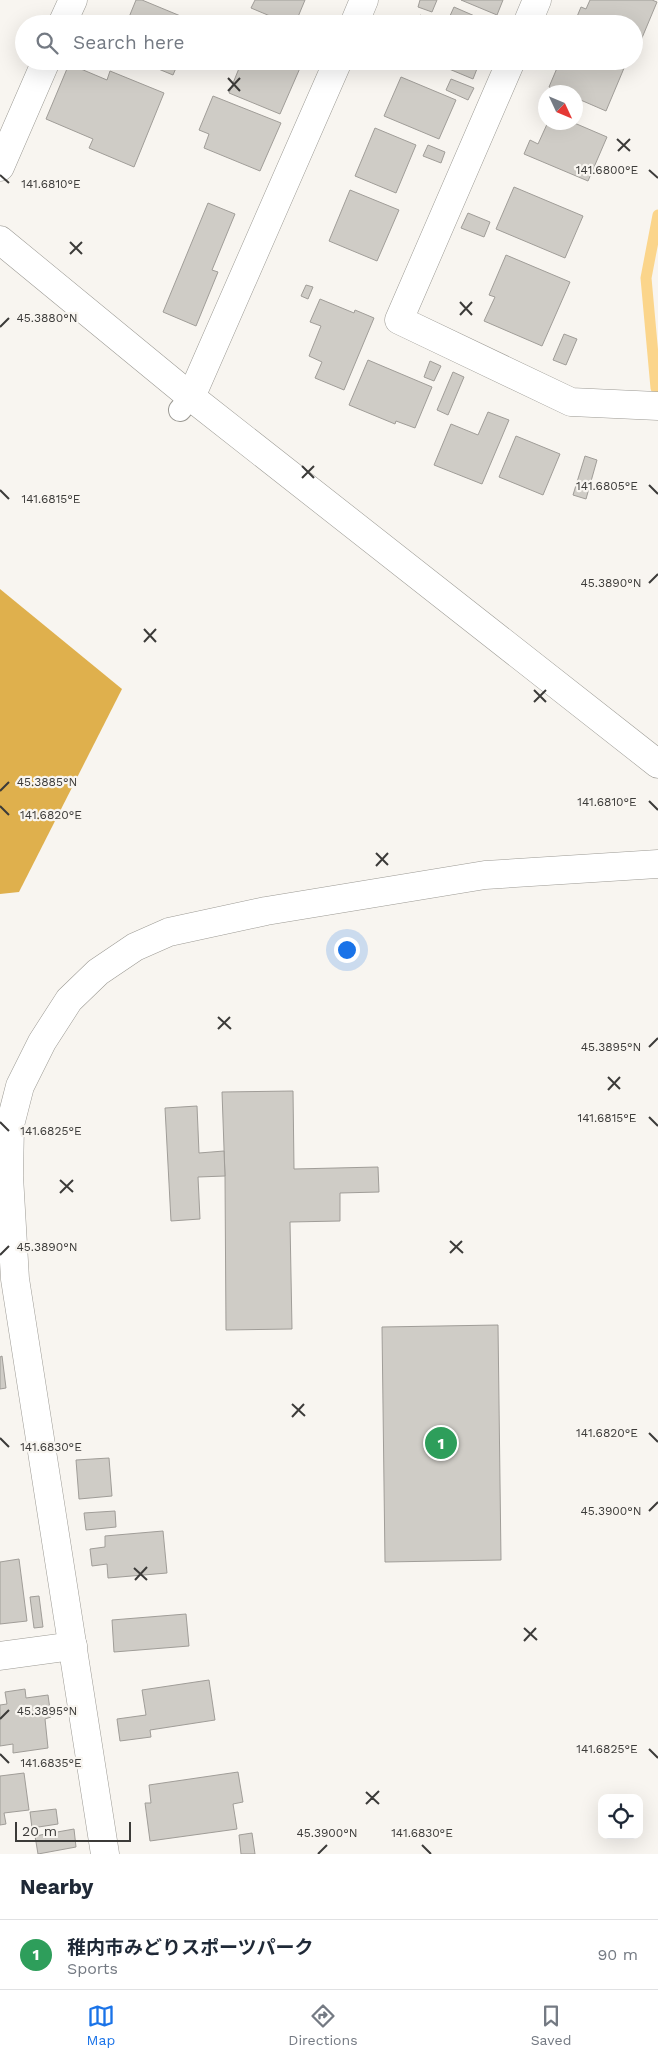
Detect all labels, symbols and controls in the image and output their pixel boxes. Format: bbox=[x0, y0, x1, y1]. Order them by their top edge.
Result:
search box bbox=[15, 15, 643, 70]
icon: search bbox=[33, 29, 61, 57]
text: Search here bbox=[73, 31, 184, 54]
north arrow bbox=[538, 85, 583, 130]
text: 141.6800°E bbox=[576, 163, 638, 177]
text: 141.6810°E bbox=[21, 177, 81, 191]
text: 45.3880°N bbox=[16, 311, 78, 325]
text: 141.6805°E bbox=[576, 479, 638, 493]
text: 141.6815°E bbox=[21, 492, 81, 506]
text: 45.3890°N bbox=[580, 576, 642, 590]
text: 45.3885°N bbox=[17, 775, 77, 789]
text: 141.6810°E bbox=[577, 795, 637, 809]
text: 141.6820°E bbox=[20, 808, 82, 822]
your location bbox=[334, 937, 360, 963]
text: 45.3895°N bbox=[581, 1040, 641, 1054]
text: 141.6815°E bbox=[577, 1111, 637, 1125]
text: 141.6825°E bbox=[20, 1124, 82, 1138]
text: 45.3890°N bbox=[16, 1240, 78, 1254]
pin: 1 bbox=[425, 1424, 457, 1462]
text: 141.6820°E bbox=[576, 1426, 638, 1440]
text: 141.6830°E bbox=[20, 1440, 82, 1454]
text: 45.3900°N bbox=[580, 1504, 642, 1518]
text: 45.3895°N bbox=[17, 1704, 77, 1718]
text: 141.6825°E bbox=[576, 1742, 638, 1756]
text: 141.6835°E bbox=[20, 1756, 82, 1770]
map controls bbox=[598, 1794, 643, 1839]
button: locate bbox=[598, 1794, 643, 1839]
scale bar bbox=[15, 1819, 131, 1842]
text: 20 m bbox=[22, 1823, 57, 1839]
text: 45.3900°N bbox=[296, 1826, 358, 1840]
text: 141.6830°E bbox=[391, 1826, 453, 1840]
text: Nearby bbox=[20, 1874, 93, 1899]
text: 稚内市みどりスポーツパーク bbox=[67, 1936, 314, 1959]
text: 1 bbox=[33, 1945, 39, 1964]
text: 90 m bbox=[597, 1945, 638, 1964]
text: Sports bbox=[67, 1959, 118, 1978]
tab: Map bbox=[87, 2002, 115, 2048]
tab: Directions bbox=[288, 2002, 358, 2048]
tab: Saved bbox=[531, 2002, 571, 2048]

